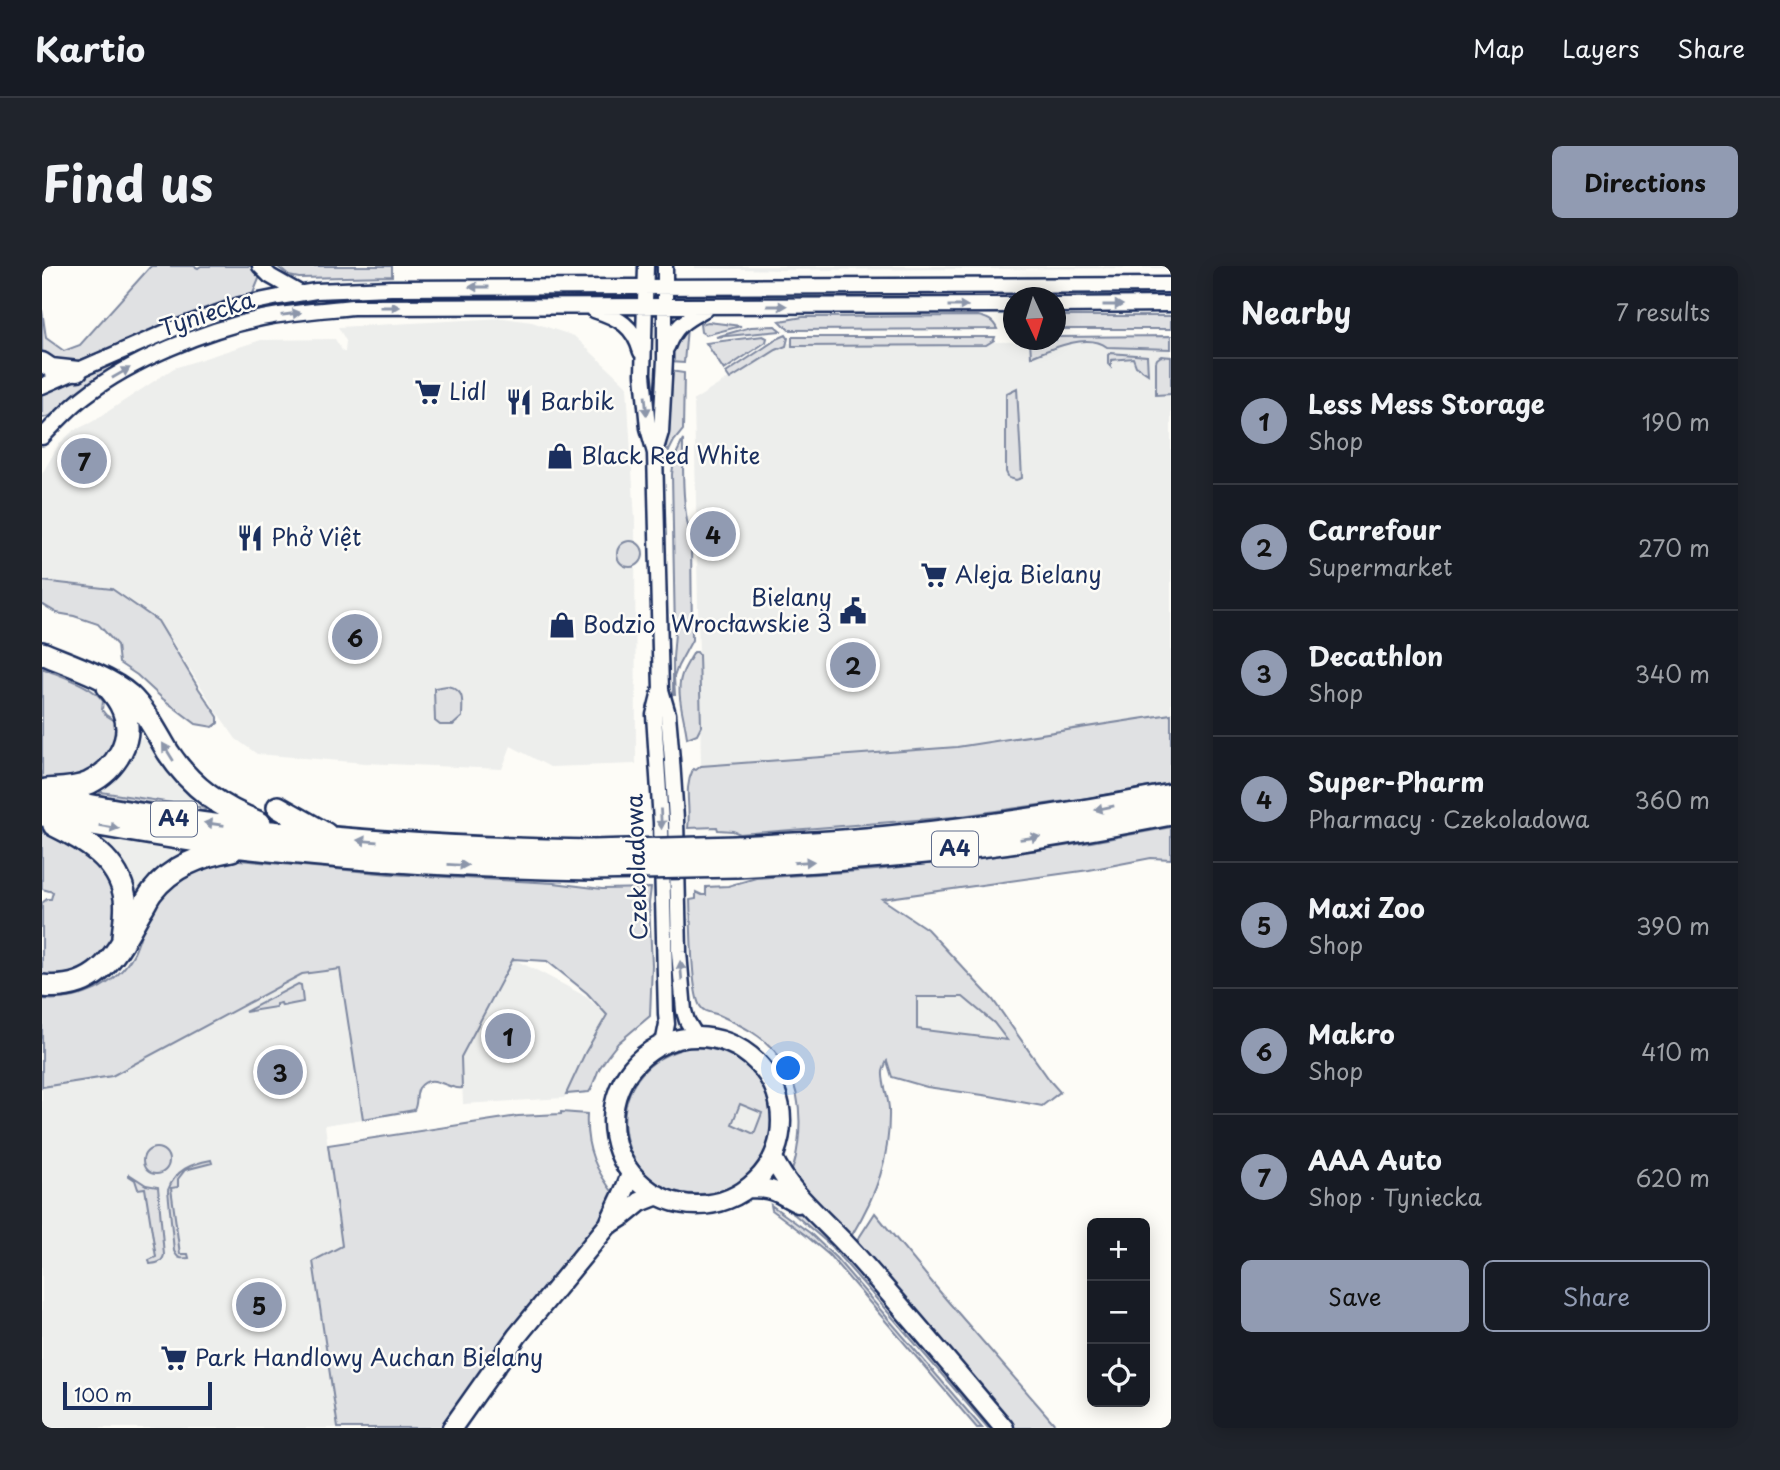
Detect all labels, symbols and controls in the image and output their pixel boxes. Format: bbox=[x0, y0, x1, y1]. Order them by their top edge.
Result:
text: Kartio bbox=[35, 23, 145, 73]
text: Map bbox=[1473, 30, 1524, 66]
text: Layers bbox=[1562, 30, 1639, 66]
text: Share bbox=[1677, 30, 1745, 66]
text: Find us bbox=[42, 145, 213, 219]
button: Directions bbox=[1552, 146, 1738, 218]
street label: Tyniecka bbox=[155, 281, 259, 344]
one-way arrow bbox=[468, 281, 490, 293]
north arrow bbox=[1003, 287, 1066, 350]
text: Nearby bbox=[1241, 289, 1351, 334]
text: 7 results bbox=[1616, 294, 1710, 329]
one-way arrow bbox=[1102, 299, 1124, 311]
one-way arrow bbox=[947, 300, 969, 312]
one-way arrow bbox=[379, 301, 401, 313]
one-way arrow bbox=[766, 301, 788, 312]
one-way arrow bbox=[280, 308, 302, 319]
one-way arrow bbox=[111, 367, 131, 379]
place label: Lidl bbox=[449, 373, 487, 408]
supermarket icon: Lidl bbox=[413, 377, 443, 407]
place label: Barbik bbox=[540, 383, 614, 418]
text: Less Mess Storage bbox=[1308, 384, 1545, 423]
restaurant icon: Barbik bbox=[504, 387, 534, 417]
one-way arrow bbox=[641, 395, 652, 417]
text: 1 bbox=[1259, 404, 1270, 439]
text: 190 m bbox=[1642, 404, 1710, 439]
text: Shop bbox=[1308, 423, 1363, 458]
pin: 7 bbox=[61, 435, 107, 487]
place label: Black Red White bbox=[581, 437, 760, 472]
shop icon: Black Red White bbox=[545, 441, 575, 471]
pin: 4 bbox=[690, 508, 736, 560]
text: Carrefour bbox=[1308, 510, 1441, 549]
place label: Phở Việt bbox=[271, 519, 361, 554]
restaurant icon: Phở Việt bbox=[235, 523, 265, 553]
text: 2 bbox=[1256, 530, 1272, 565]
text: 270 m bbox=[1638, 530, 1710, 565]
text: Supermarket bbox=[1308, 549, 1452, 584]
place label: Aleja Bielany bbox=[955, 556, 1102, 591]
supermarket icon: Aleja Bielany bbox=[919, 560, 949, 590]
place label: Bielany Wrocławskie 3 bbox=[671, 579, 832, 640]
public building icon: Bielany Wrocławskie 3 bbox=[838, 596, 868, 626]
place label: Bodzio bbox=[583, 606, 655, 641]
shop icon: Bodzio bbox=[547, 610, 577, 640]
pin: 6 bbox=[332, 611, 378, 663]
text: Decathlon bbox=[1308, 636, 1443, 675]
pin: 2 bbox=[830, 639, 876, 691]
text: 3 bbox=[1256, 656, 1272, 691]
text: 340 m bbox=[1635, 656, 1710, 691]
text: Shop bbox=[1308, 675, 1363, 710]
one-way arrow bbox=[162, 742, 175, 761]
text: Super-Pharm bbox=[1308, 762, 1484, 801]
text: 4 bbox=[1256, 782, 1272, 817]
text: 360 m bbox=[1635, 782, 1710, 817]
street label: Czekoladowa bbox=[615, 793, 656, 941]
text: Pharmacy · Czekoladowa bbox=[1308, 801, 1589, 836]
road number: A4 bbox=[151, 802, 197, 836]
one-way arrow bbox=[1093, 803, 1115, 814]
one-way arrow bbox=[655, 808, 666, 830]
one-way arrow bbox=[203, 819, 225, 830]
one-way arrow bbox=[98, 822, 120, 833]
road number: A4 bbox=[932, 832, 978, 866]
one-way arrow bbox=[1020, 833, 1042, 844]
one-way arrow bbox=[356, 835, 378, 846]
one-way arrow bbox=[793, 856, 815, 867]
one-way arrow bbox=[448, 859, 470, 870]
text: Maxi Zoo bbox=[1308, 888, 1425, 927]
text: 5 bbox=[1257, 908, 1271, 943]
text: 390 m bbox=[1636, 908, 1710, 943]
text: Shop bbox=[1308, 927, 1363, 962]
one-way arrow bbox=[675, 960, 686, 982]
pin: 1 bbox=[485, 1010, 531, 1062]
text: Makro bbox=[1308, 1014, 1395, 1053]
text: 6 bbox=[1256, 1034, 1272, 1069]
text: 410 m bbox=[1641, 1034, 1710, 1069]
pin: 3 bbox=[257, 1046, 303, 1098]
your location bbox=[771, 1051, 805, 1085]
text: Shop bbox=[1308, 1053, 1363, 1088]
text: AAA Auto bbox=[1308, 1140, 1442, 1179]
text: 7 bbox=[1257, 1160, 1271, 1195]
text: 620 m bbox=[1636, 1160, 1710, 1195]
text: Shop · Tyniecka bbox=[1308, 1179, 1482, 1214]
map controls bbox=[1087, 1218, 1150, 1407]
button: + bbox=[1087, 1218, 1150, 1281]
button: Save bbox=[1241, 1260, 1469, 1332]
button: Share bbox=[1483, 1260, 1710, 1332]
pin: 5 bbox=[236, 1279, 282, 1331]
button: − bbox=[1087, 1281, 1150, 1344]
place label: Park Handlowy Auchan Bielany bbox=[195, 1339, 543, 1374]
supermarket icon: Park Handlowy Auchan Bielany bbox=[159, 1343, 189, 1373]
button: locate bbox=[1087, 1344, 1150, 1407]
scale bar bbox=[63, 1379, 212, 1411]
text: 100 m bbox=[74, 1380, 132, 1408]

